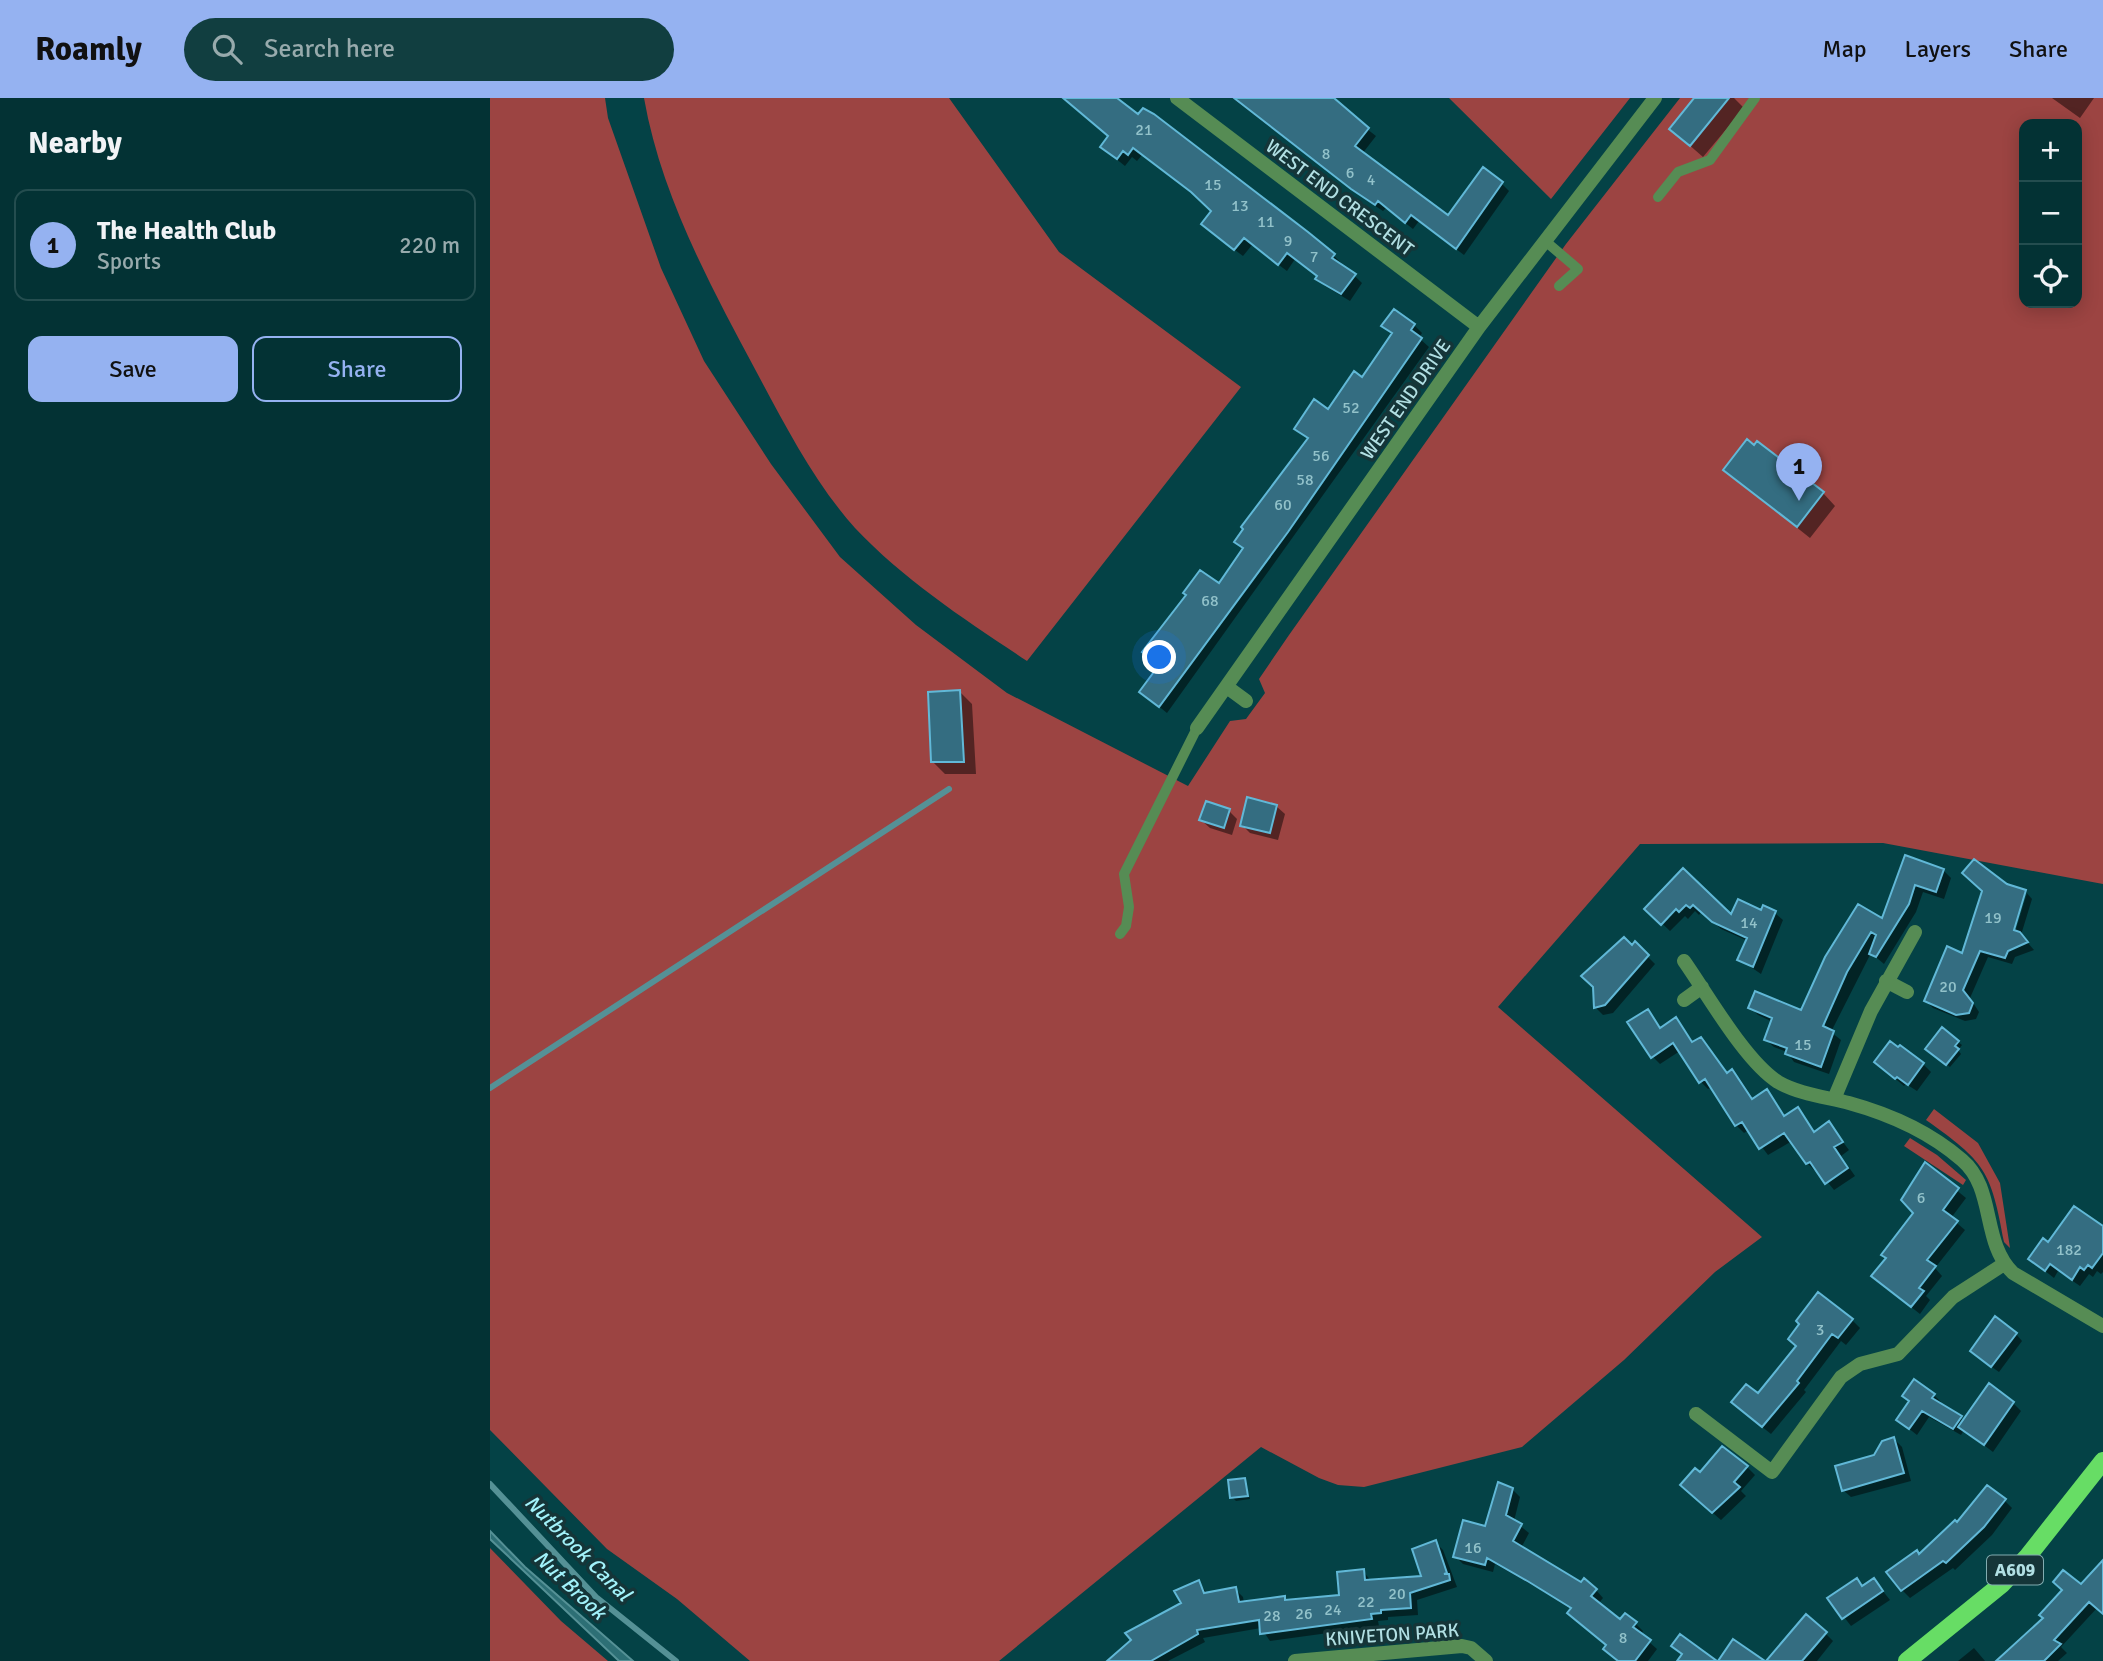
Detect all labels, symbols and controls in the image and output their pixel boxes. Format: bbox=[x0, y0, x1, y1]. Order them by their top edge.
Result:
search box bbox=[184, 18, 674, 81]
text: Roamly bbox=[35, 29, 142, 70]
icon: search bbox=[208, 30, 246, 68]
text: Search here bbox=[264, 33, 395, 65]
text: Map bbox=[1822, 34, 1867, 64]
text: Layers bbox=[1905, 34, 1971, 64]
text: Share bbox=[2009, 34, 2068, 64]
map controls bbox=[2019, 119, 2082, 308]
button: + bbox=[2019, 119, 2082, 182]
house number: 21 bbox=[1135, 120, 1153, 140]
text: Nearby bbox=[28, 125, 122, 162]
street label: WEST END CRESCENT bbox=[1261, 134, 1419, 262]
house number: 8 bbox=[1322, 144, 1330, 164]
house number: 6 bbox=[1346, 163, 1354, 183]
house number: 4 bbox=[1367, 170, 1376, 190]
house number: 15 bbox=[1204, 175, 1222, 195]
button: − bbox=[2019, 182, 2082, 245]
house number: 13 bbox=[1231, 196, 1249, 216]
house number: 11 bbox=[1257, 212, 1275, 232]
text: The Health Club bbox=[97, 215, 276, 247]
text: 1 bbox=[47, 231, 59, 260]
text: 220 m bbox=[399, 231, 460, 260]
house number: 9 bbox=[1284, 231, 1292, 251]
button: locate bbox=[2019, 245, 2082, 308]
text: Sports bbox=[97, 247, 161, 276]
house number: 7 bbox=[1310, 247, 1318, 267]
street label: WEST END DRIVE bbox=[1355, 335, 1456, 464]
button: Save bbox=[28, 336, 238, 402]
button: Share bbox=[252, 336, 462, 402]
house number: 52 bbox=[1342, 398, 1360, 418]
pin: 1 bbox=[1776, 443, 1822, 501]
house number: 56 bbox=[1312, 446, 1330, 466]
house number: 58 bbox=[1296, 470, 1314, 490]
house number: 60 bbox=[1274, 495, 1292, 515]
house number: 68 bbox=[1201, 591, 1219, 611]
your location bbox=[1142, 640, 1176, 674]
house number: 19 bbox=[1984, 908, 2002, 928]
house number: 14 bbox=[1740, 913, 1758, 933]
house number: 20 bbox=[1939, 977, 1957, 997]
house number: 15 bbox=[1794, 1035, 1812, 1055]
house number: 6 bbox=[1917, 1188, 1925, 1208]
house number: 182 bbox=[2056, 1240, 2082, 1260]
house number: 3 bbox=[1816, 1320, 1824, 1340]
water label: Nutbrook Canal bbox=[519, 1489, 638, 1608]
house number: 16 bbox=[1464, 1538, 1482, 1558]
water label: Nut Brook bbox=[528, 1545, 614, 1627]
road number: A609 bbox=[1987, 1555, 2043, 1584]
house number: 20 bbox=[1388, 1584, 1406, 1604]
house number: 22 bbox=[1357, 1592, 1375, 1612]
house number: 24 bbox=[1324, 1600, 1342, 1620]
house number: 26 bbox=[1295, 1604, 1313, 1624]
house number: 28 bbox=[1263, 1606, 1281, 1626]
street label: KNIVETON PARK bbox=[1324, 1618, 1460, 1652]
house number: 8 bbox=[1619, 1628, 1627, 1648]

